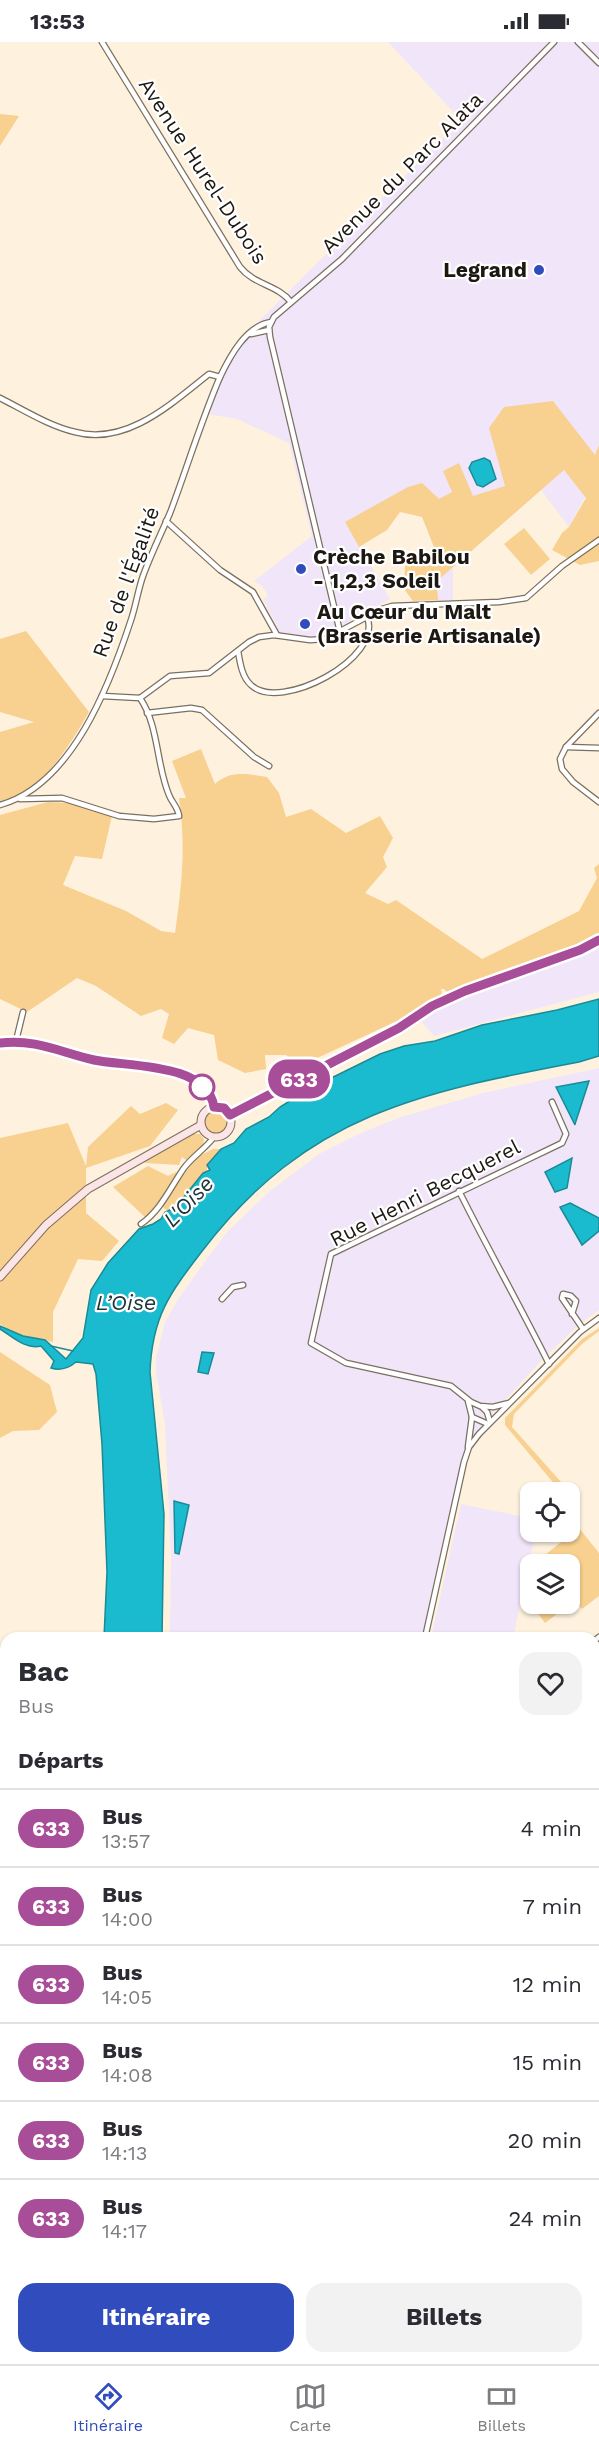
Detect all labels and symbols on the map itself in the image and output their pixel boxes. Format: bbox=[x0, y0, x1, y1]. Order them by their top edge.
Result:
street label: Avenue Hurel-Dubois bbox=[134, 73, 273, 268]
street label: Avenue du Parc Alata bbox=[316, 87, 488, 259]
place label: Legrand bbox=[443, 257, 527, 282]
marker: Legrand bbox=[532, 263, 546, 277]
street label: Rue de l'Égalité bbox=[87, 503, 164, 661]
place label: Crèche Babilou - 1,2,3 Soleil bbox=[313, 544, 470, 593]
marker: Crèche Babilou - 1,2,3 Soleil bbox=[294, 562, 308, 576]
place label: Au Cœur du Malt (Brasserie Artisanale) bbox=[317, 599, 541, 648]
marker: Au Cœur du Malt (Brasserie Artisanale) bbox=[298, 617, 312, 631]
line badge: 633 bbox=[264, 1060, 334, 1098]
unlabelled marker bbox=[189, 1074, 215, 1100]
street label: Rue Henri Becquerel bbox=[325, 1133, 525, 1251]
water label: L'Oise bbox=[158, 1171, 218, 1232]
water label: L’Oise bbox=[96, 1290, 156, 1315]

